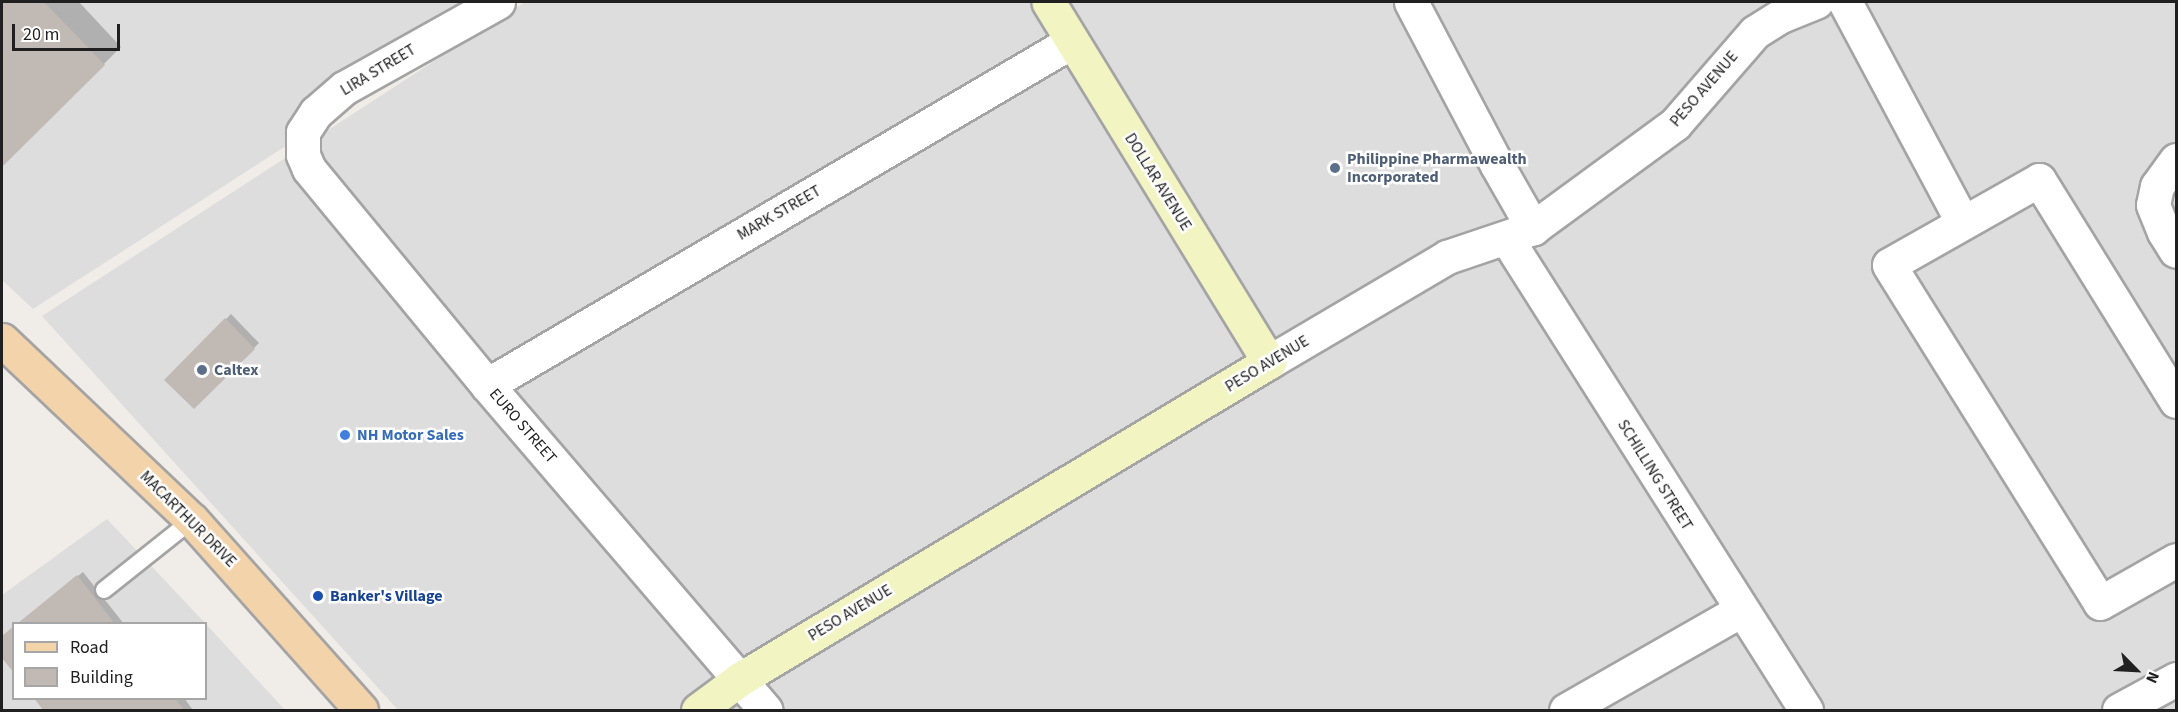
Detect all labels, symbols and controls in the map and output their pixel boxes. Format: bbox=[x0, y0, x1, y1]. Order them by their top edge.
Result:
scale bar bbox=[15, 12, 123, 50]
text: 20 m bbox=[23, 22, 59, 47]
street label: LIRA STREET bbox=[337, 40, 419, 100]
street label: PESO AVENUE bbox=[1666, 47, 1742, 131]
street label: DOLLAR AVENUE bbox=[1120, 130, 1196, 234]
place label: Philippine Pharmawealth Incorporated bbox=[1347, 149, 1527, 187]
marker: Philippine Pharmawealth Incorporated bbox=[1328, 161, 1342, 175]
street label: MARK STREET bbox=[734, 181, 824, 245]
street label: PESO AVENUE bbox=[1222, 332, 1312, 396]
place label: Caltex bbox=[214, 360, 258, 380]
marker: Caltex bbox=[195, 363, 209, 377]
street label: EURO STREET bbox=[485, 385, 561, 467]
street label: SCHILLING STREET bbox=[1613, 416, 1697, 534]
place label: NH Motor Sales bbox=[357, 425, 464, 445]
marker: NH Motor Sales bbox=[338, 428, 352, 442]
street label: MACARTHUR DRIVE bbox=[136, 467, 240, 571]
street label: PESO AVENUE bbox=[805, 581, 895, 645]
place label: Banker's Village bbox=[330, 586, 442, 606]
marker: Banker's Village bbox=[311, 589, 325, 603]
legend bbox=[12, 622, 207, 700]
text: Road bbox=[70, 635, 109, 660]
north arrow bbox=[2106, 640, 2166, 700]
text: Building bbox=[70, 665, 133, 690]
text: N bbox=[2140, 668, 2165, 687]

